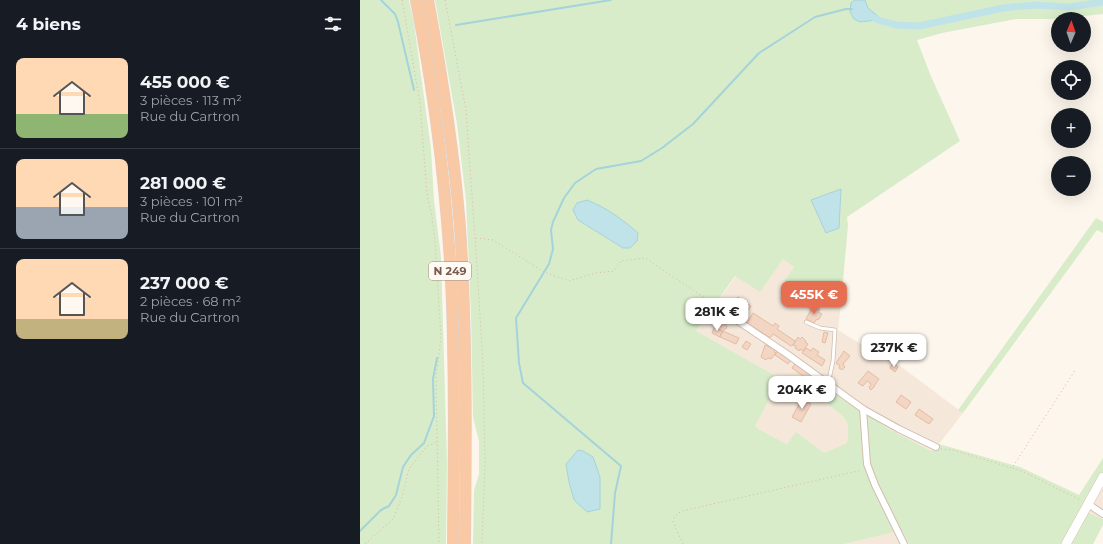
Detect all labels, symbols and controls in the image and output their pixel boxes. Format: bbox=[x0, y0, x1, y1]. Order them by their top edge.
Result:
north arrow bbox=[1051, 12, 1091, 52]
map controls bbox=[1051, 12, 1091, 196]
icon: filters bbox=[322, 13, 344, 35]
text: 4 biens bbox=[16, 14, 81, 34]
button: locate bbox=[1051, 60, 1091, 100]
text: 455 000 € bbox=[140, 72, 230, 92]
icon: home bbox=[48, 74, 96, 122]
text: 3 pièces · 113 m² bbox=[140, 92, 242, 108]
text: Rue du Cartron bbox=[140, 108, 240, 124]
button: + bbox=[1051, 108, 1091, 148]
button: − bbox=[1051, 156, 1091, 196]
text: 281 000 € bbox=[140, 173, 226, 193]
icon: home bbox=[48, 175, 96, 223]
text: 3 pièces · 101 m² bbox=[140, 193, 243, 209]
text: Rue du Cartron bbox=[140, 209, 240, 225]
road number: N 249 bbox=[429, 262, 471, 280]
text: 237 000 € bbox=[140, 273, 229, 293]
icon: home bbox=[48, 275, 96, 323]
pin: 455K € bbox=[781, 281, 847, 315]
text: 455K € bbox=[790, 286, 838, 302]
text: 2 pièces · 68 m² bbox=[140, 293, 241, 309]
pin: 281K € bbox=[684, 298, 750, 332]
text: 281K € bbox=[694, 303, 740, 319]
text: Rue du Cartron bbox=[140, 309, 240, 325]
pin: 237K € bbox=[861, 334, 927, 368]
text: 237K € bbox=[870, 339, 918, 355]
pin: 204K € bbox=[769, 376, 835, 410]
text: 204K € bbox=[777, 381, 827, 397]

